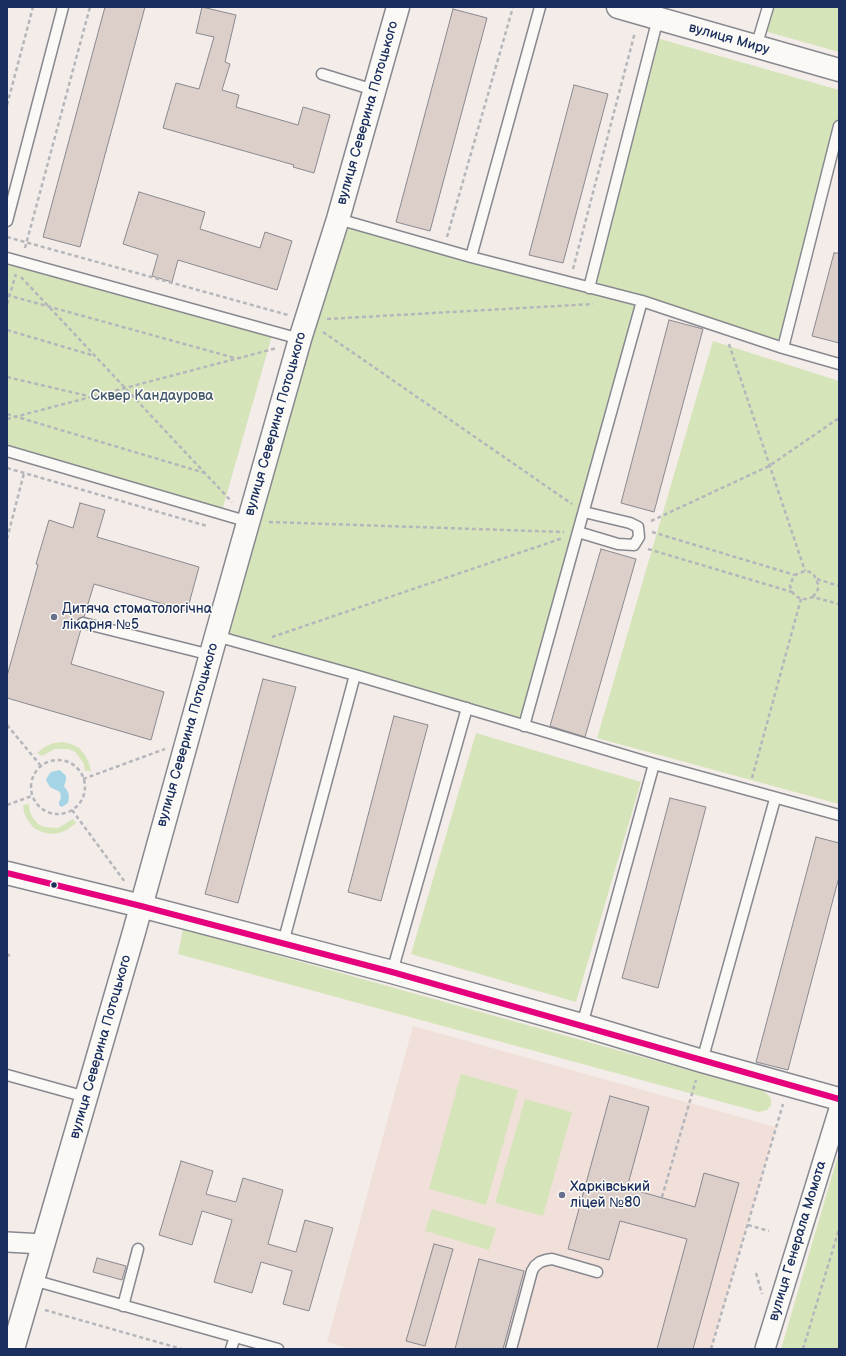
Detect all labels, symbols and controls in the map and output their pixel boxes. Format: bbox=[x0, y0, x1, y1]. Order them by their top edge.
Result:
street label: вулиця Северина Потоцького bbox=[334, 19, 402, 207]
street label: вулиця Миру bbox=[687, 19, 771, 59]
street label: вулиця Северина Потоцького bbox=[242, 330, 310, 518]
park label: Сквер Кандаурова bbox=[91, 388, 213, 404]
place label: Дитяча стоматологiчна лiкарня №5 bbox=[62, 601, 212, 634]
marker: Дитяча стоматологiчна лiкарня №5 bbox=[49, 612, 59, 622]
street label: вулиця Северина Потоцького bbox=[154, 641, 222, 829]
unlabelled marker bbox=[49, 880, 59, 890]
street label: вулиця Северина Потоцького bbox=[67, 953, 135, 1141]
street label: вулиця Генерала Момота bbox=[766, 1159, 830, 1323]
place label: Харківський ліцей №80 bbox=[570, 1179, 650, 1212]
marker: Харківський ліцей №80 bbox=[557, 1190, 567, 1200]

